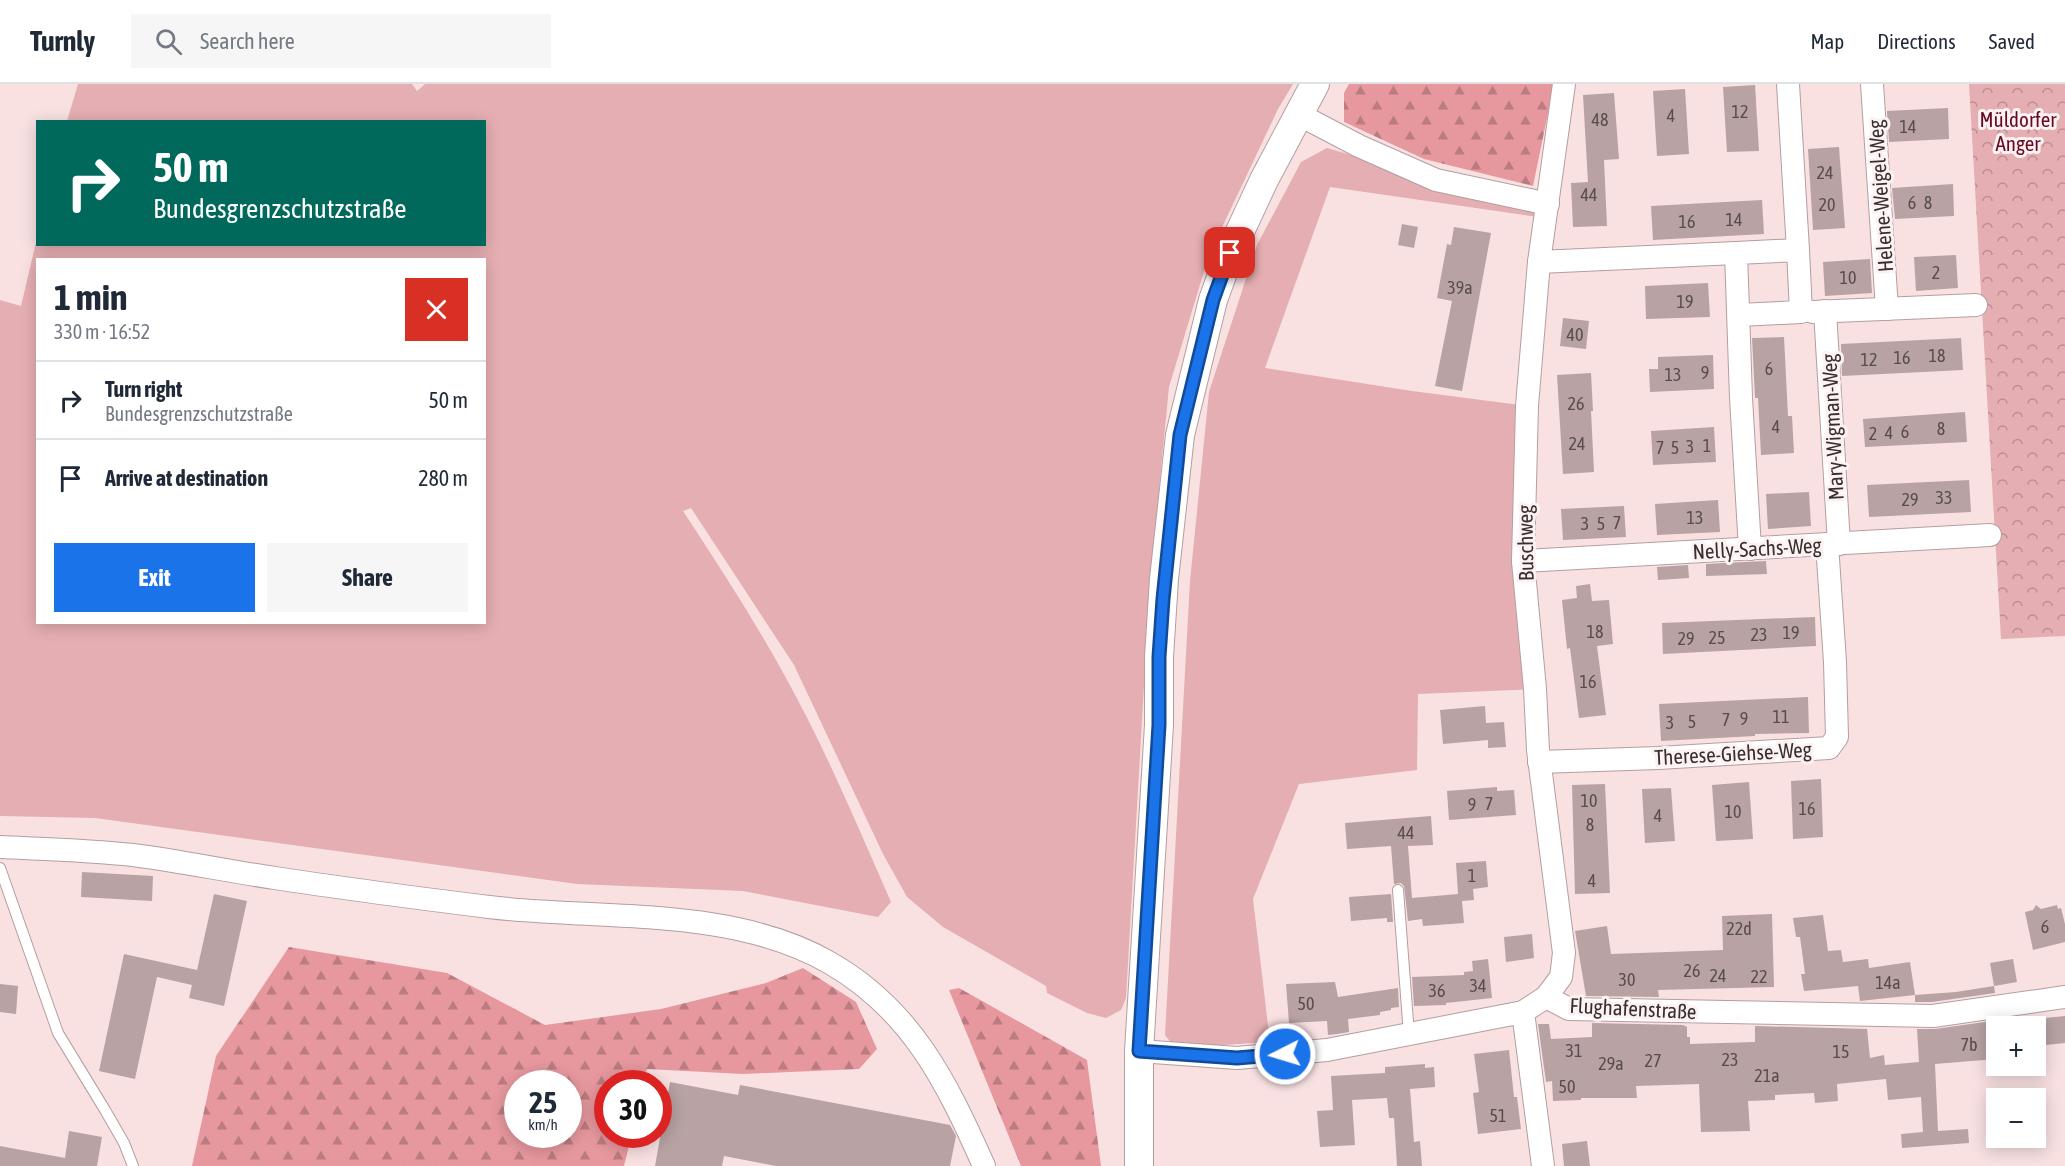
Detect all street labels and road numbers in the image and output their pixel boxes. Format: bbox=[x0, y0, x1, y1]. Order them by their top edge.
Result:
street label: Helene-Weigel-Weg bbox=[1863, 119, 1897, 273]
street label: Mary-Wigman-Weg bbox=[1816, 353, 1848, 501]
street label: Buschweg bbox=[1512, 505, 1538, 581]
street label: Nelly-Sachs-Weg bbox=[1692, 533, 1822, 563]
street label: Therese-Giehse-Weg bbox=[1654, 737, 1812, 769]
street label: Flughafenstraße bbox=[1569, 993, 1697, 1023]

